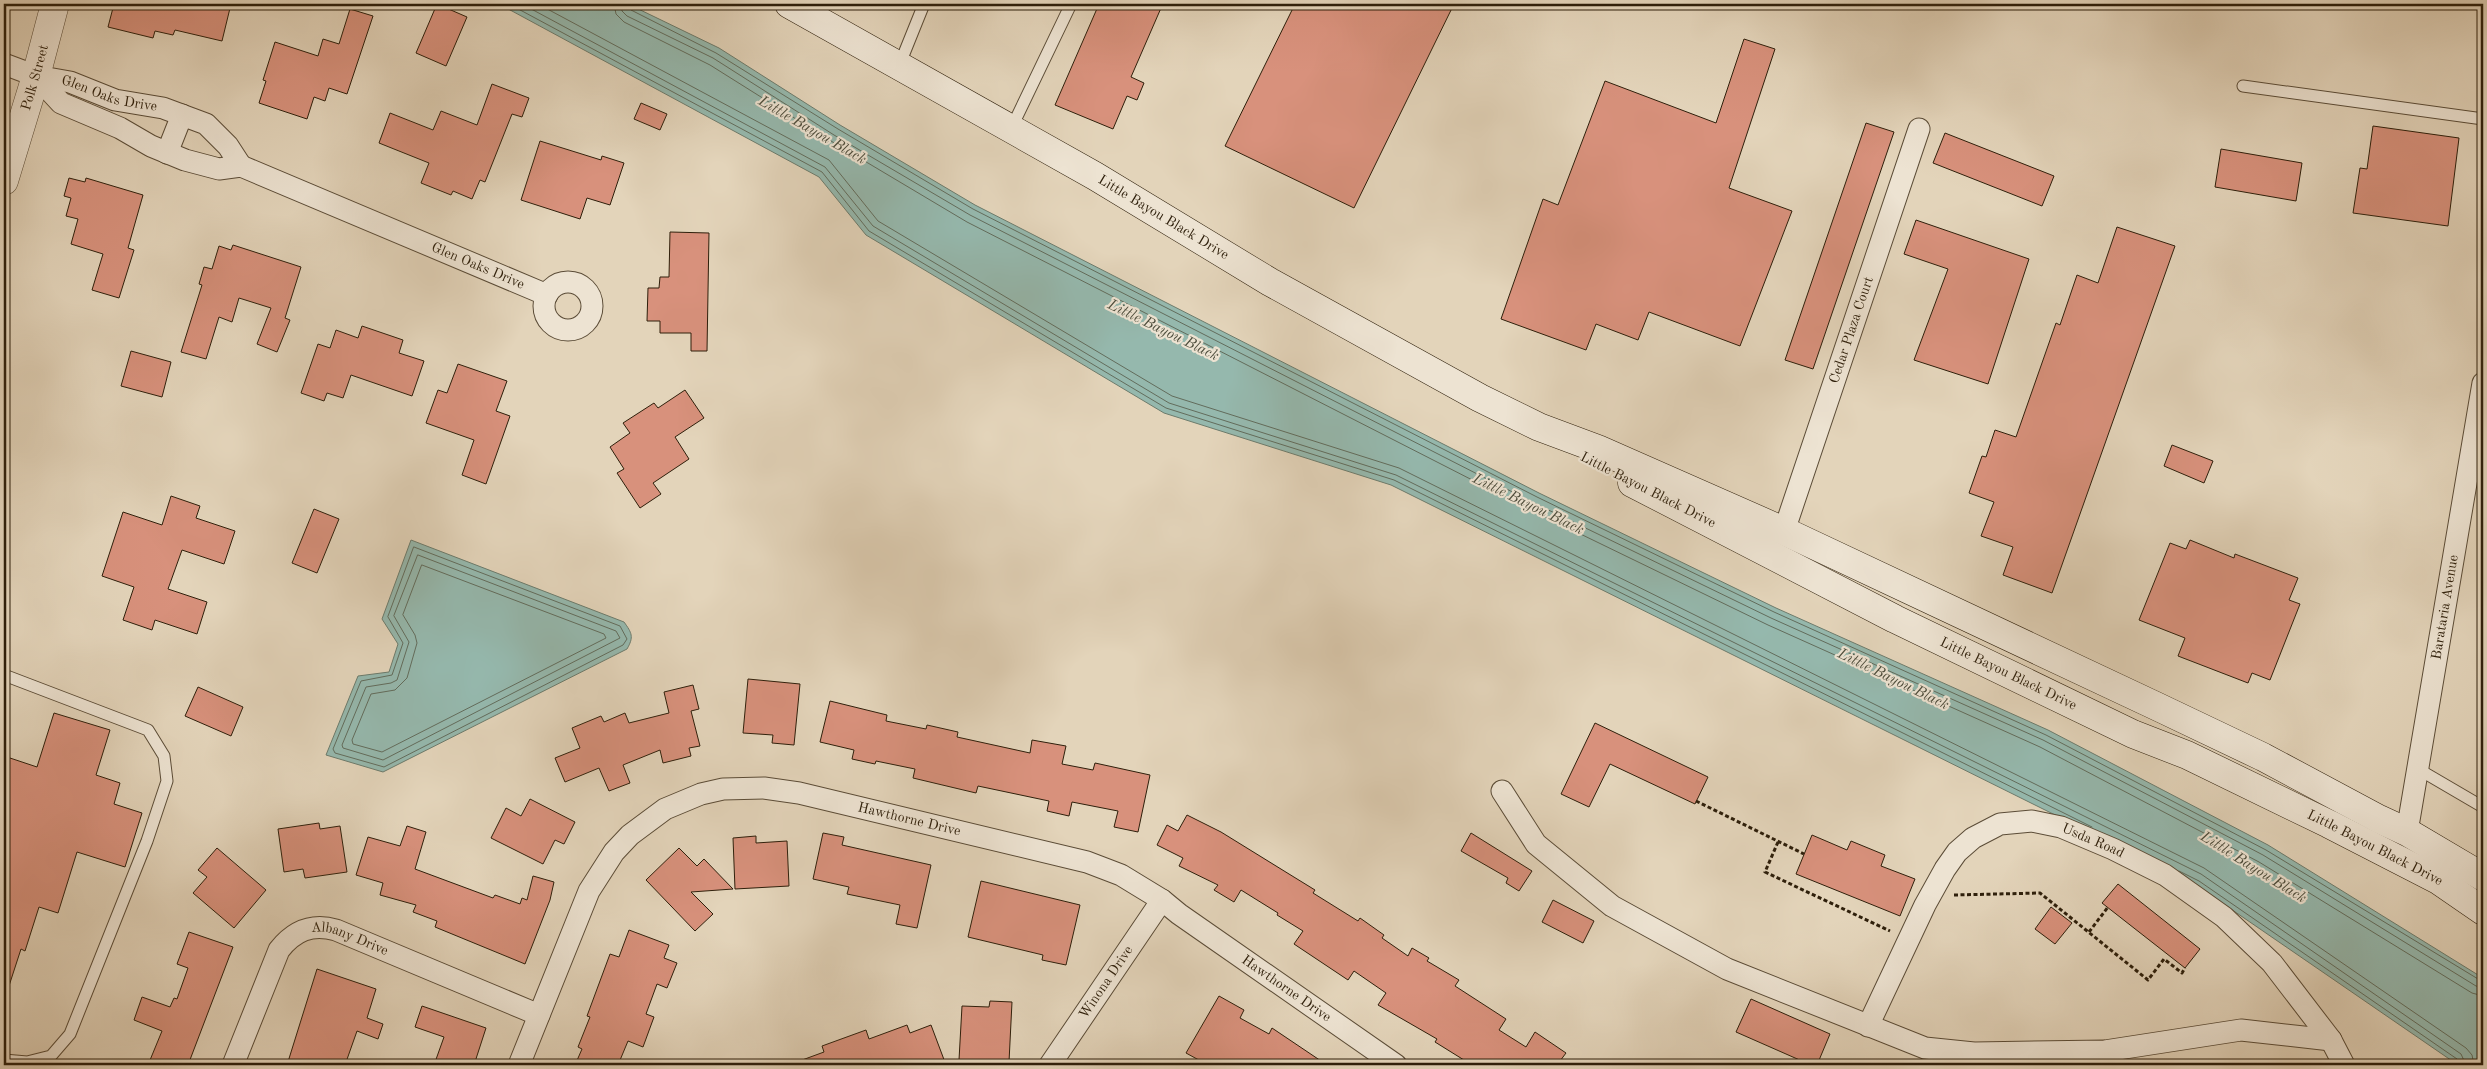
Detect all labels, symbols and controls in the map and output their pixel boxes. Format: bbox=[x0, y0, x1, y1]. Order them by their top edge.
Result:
street label: Polk Street bbox=[19, 43, 51, 112]
street label: Glen Oaks Drive bbox=[60, 74, 158, 114]
water label: Little Bayou Black bbox=[755, 94, 868, 168]
street label: Little Bayou Black Drive bbox=[1096, 173, 1231, 262]
street label: Glen Oaks Drive bbox=[429, 240, 526, 292]
street label: Cedar Plaza Court bbox=[1827, 275, 1876, 385]
water label: Little Bayou Black bbox=[1104, 297, 1221, 364]
street label: Little Bayou Black Drive bbox=[1578, 450, 1718, 530]
water label: Little Bayou Black bbox=[1469, 471, 1586, 538]
street label: Barataria Avenue bbox=[2429, 554, 2461, 661]
street label: Little Bayou Black Drive bbox=[1938, 635, 2079, 713]
water label: Little Bayou Black bbox=[1834, 646, 1951, 713]
street label: Hawthorne Drive bbox=[856, 800, 962, 838]
street label: Little Bayou Black Drive bbox=[2305, 808, 2445, 888]
street label: Usda Road bbox=[2060, 821, 2126, 860]
water label: Little Bayou Black bbox=[2197, 829, 2309, 907]
street label: Albany Drive bbox=[311, 920, 390, 958]
street label: Winona Drive bbox=[1077, 943, 1136, 1021]
street label: Hawthorne Drive bbox=[1239, 953, 1333, 1024]

